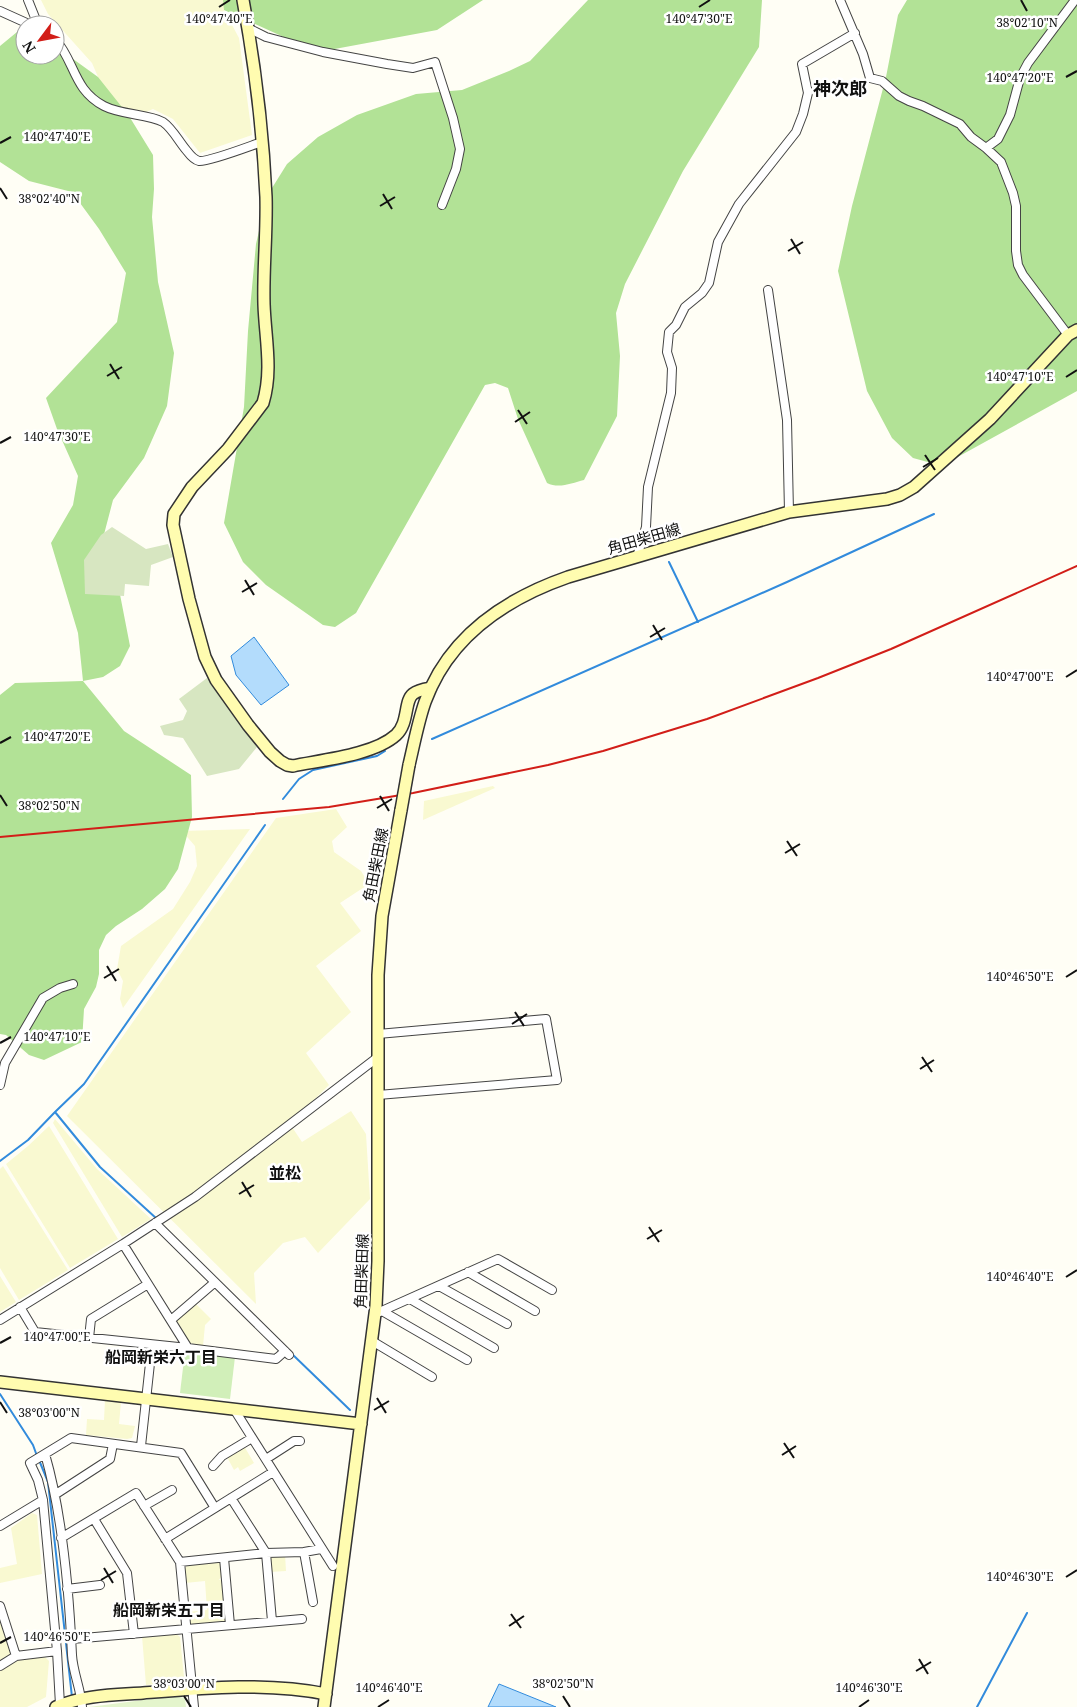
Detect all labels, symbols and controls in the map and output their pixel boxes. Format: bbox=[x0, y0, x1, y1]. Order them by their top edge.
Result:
text: 140°47'40"E bbox=[186, 10, 252, 27]
text: 140°47'30"E bbox=[666, 10, 732, 27]
text: 38°02'10"N bbox=[996, 14, 1058, 31]
north arrow bbox=[15, 15, 65, 65]
text: N bbox=[18, 37, 40, 57]
text: 140°47'20"E bbox=[987, 69, 1053, 86]
district label: 神次郎 bbox=[813, 76, 867, 100]
text: 140°47'40"E bbox=[24, 128, 90, 145]
text: 38°02'40"N bbox=[18, 190, 80, 207]
text: 140°47'10"E bbox=[987, 368, 1053, 385]
text: 140°47'30"E bbox=[24, 428, 90, 445]
street label: 角田柴田線 bbox=[605, 518, 683, 558]
text: 140°47'00"E bbox=[987, 668, 1053, 685]
text: 140°47'20"E bbox=[24, 728, 90, 745]
text: 38°02'50"N bbox=[18, 797, 80, 814]
street label: 角田柴田線 bbox=[358, 826, 392, 904]
text: 140°46'50"E bbox=[987, 968, 1053, 985]
text: 140°47'10"E bbox=[24, 1028, 90, 1045]
district label: 並松 bbox=[269, 1162, 301, 1184]
street label: 角田柴田線 bbox=[350, 1233, 372, 1309]
text: 140°46'40"E bbox=[987, 1268, 1053, 1285]
text: 140°47'00"E bbox=[24, 1328, 90, 1345]
district label: 船岡新栄六丁目 bbox=[105, 1346, 217, 1368]
text: 38°03'00"N bbox=[18, 1404, 80, 1421]
text: 140°46'30"E bbox=[987, 1568, 1053, 1585]
district label: 船岡新栄五丁目 bbox=[113, 1599, 225, 1621]
text: 140°46'50"E bbox=[24, 1628, 90, 1645]
text: 38°03'00"N bbox=[153, 1675, 215, 1692]
text: 38°02'50"N bbox=[532, 1675, 594, 1692]
text: 140°46'40"E bbox=[356, 1679, 422, 1696]
text: 140°46'30"E bbox=[836, 1679, 902, 1696]

